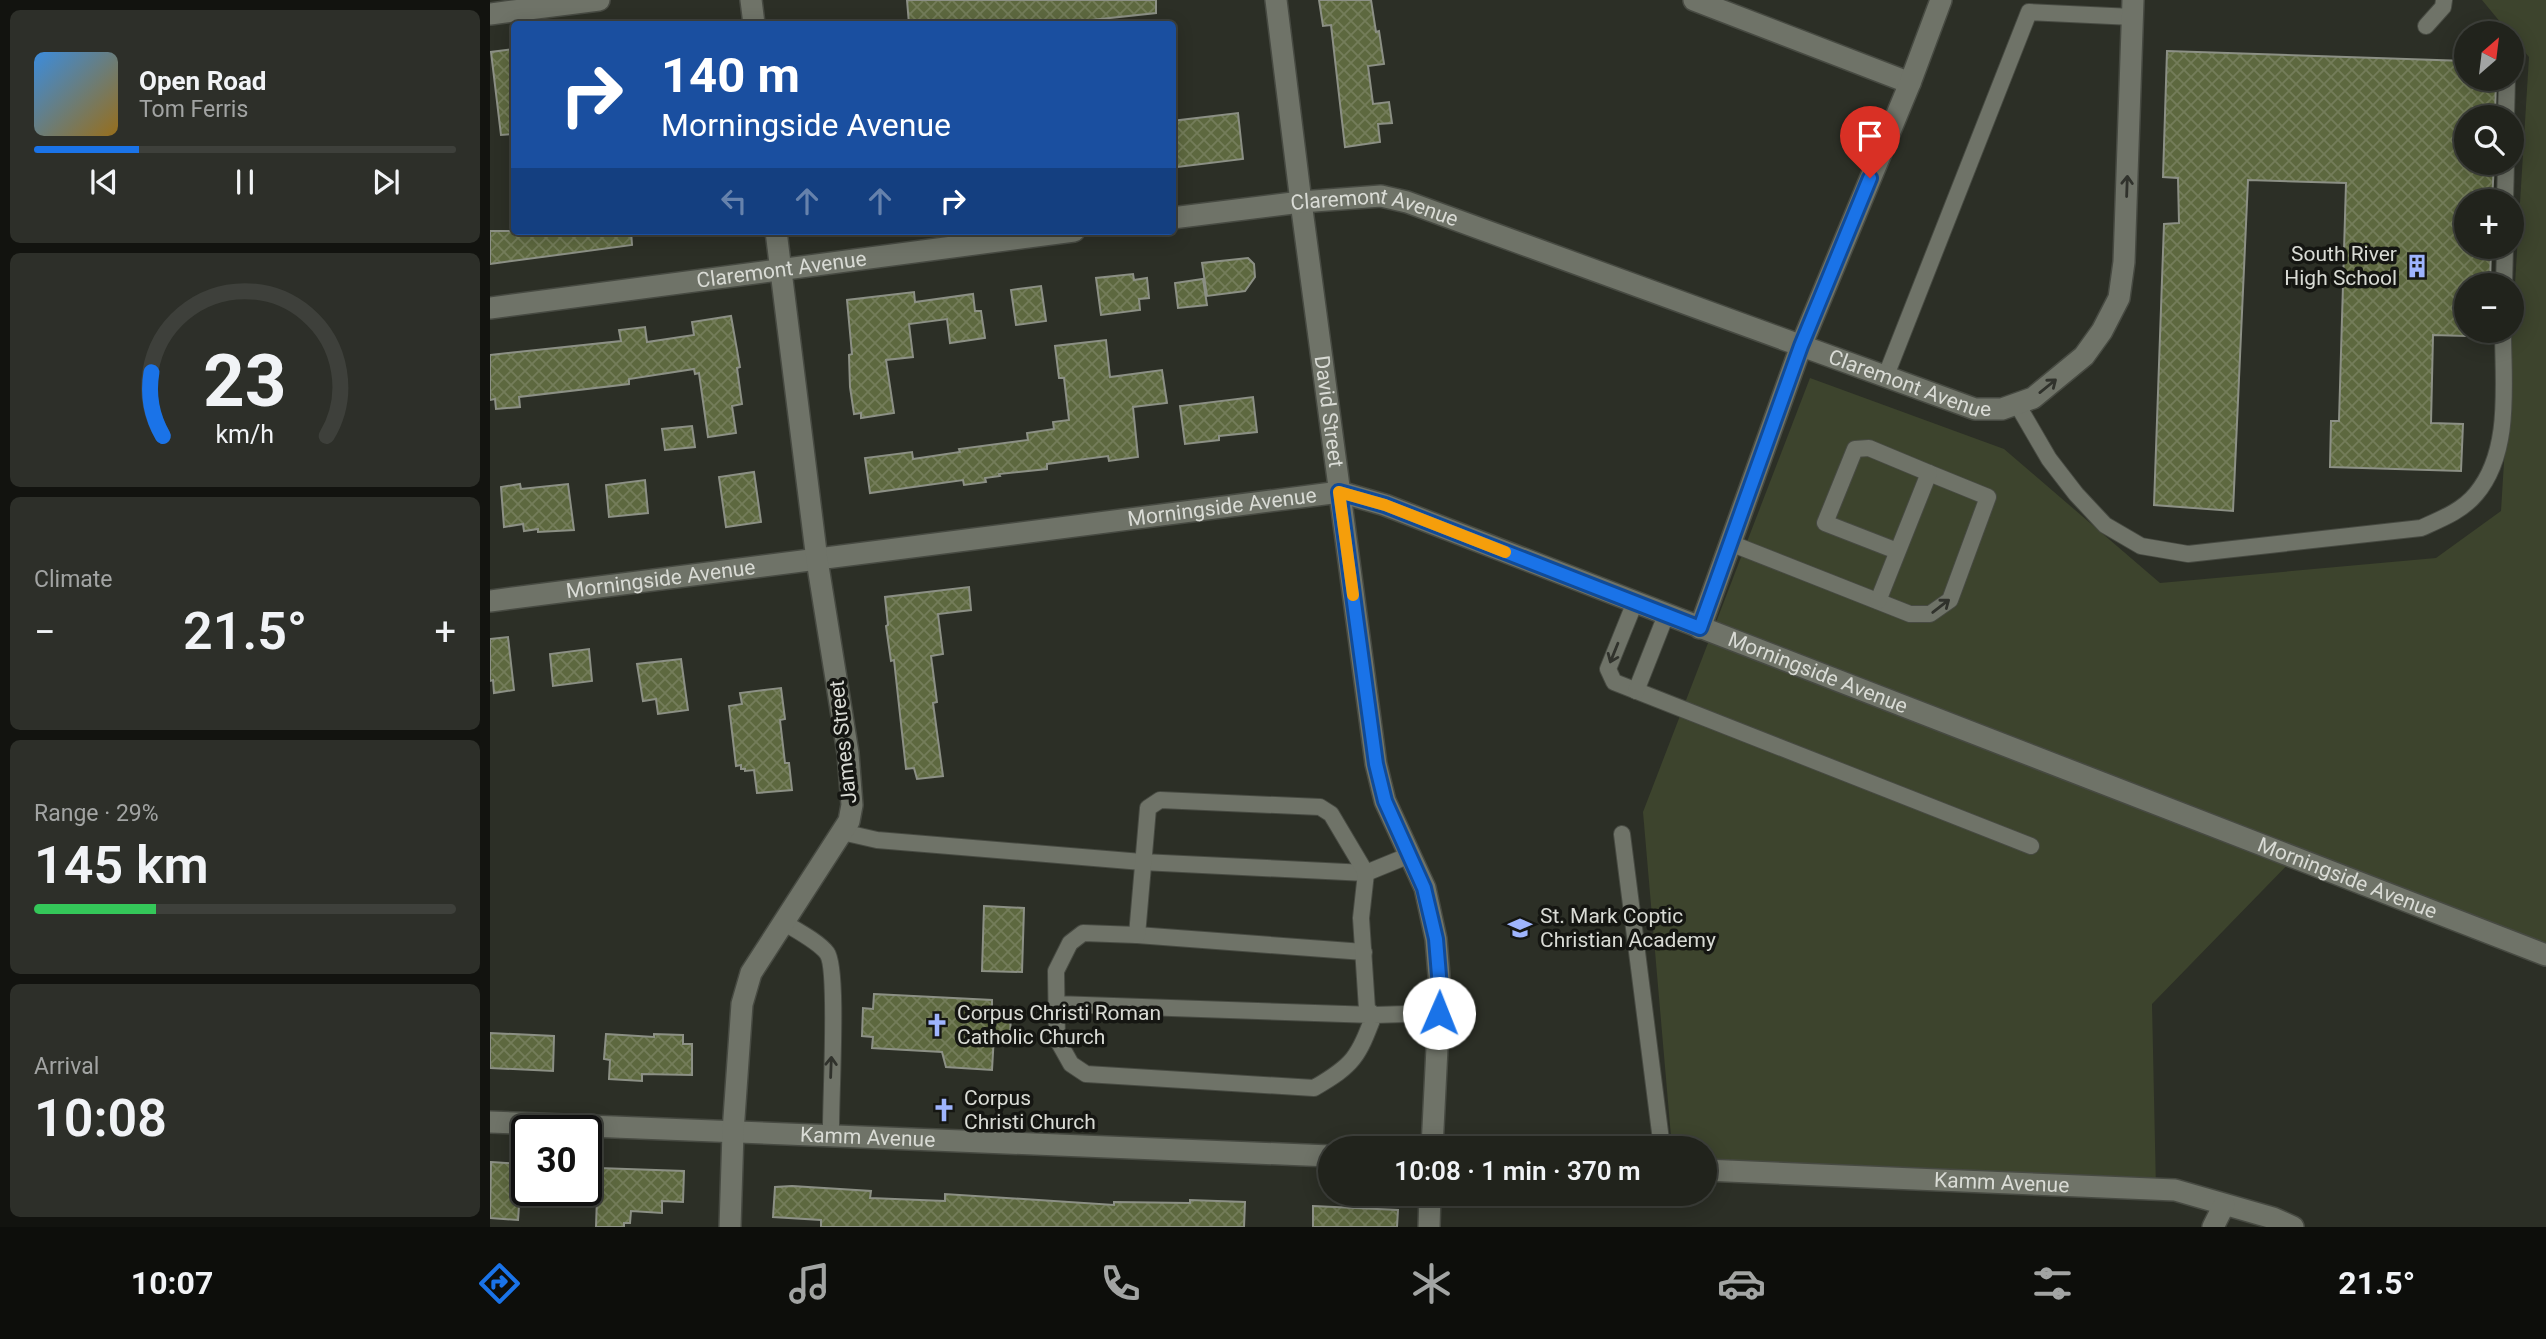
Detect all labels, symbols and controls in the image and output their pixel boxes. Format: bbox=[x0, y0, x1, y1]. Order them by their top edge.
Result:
north arrow bbox=[2454, 21, 2524, 91]
map controls bbox=[2454, 21, 2524, 343]
text: 140 m bbox=[661, 47, 800, 104]
icon: right bbox=[546, 49, 637, 140]
text: Open Road bbox=[139, 66, 267, 96]
text: Tom Ferris bbox=[139, 96, 248, 123]
button: search bbox=[2454, 105, 2524, 175]
text: Morningside Avenue bbox=[661, 106, 951, 144]
pin bbox=[1840, 106, 1900, 178]
icon: arrive bbox=[1851, 117, 1889, 155]
icon: previous bbox=[85, 163, 123, 201]
icon: pause bbox=[226, 163, 264, 201]
icon: next bbox=[367, 163, 405, 201]
one-way arrow bbox=[2120, 175, 2134, 198]
icon: left bbox=[715, 182, 753, 220]
icon: ahead bbox=[788, 182, 826, 220]
icon: ahead bbox=[861, 182, 899, 220]
icon: right bbox=[934, 182, 972, 220]
street label: Claremont Avenue bbox=[1289, 184, 1462, 232]
button: + bbox=[2454, 189, 2524, 259]
place label: South River High School bbox=[2284, 242, 2397, 290]
street label: Claremont Avenue bbox=[695, 246, 868, 293]
building icon: South River High School bbox=[2403, 252, 2431, 280]
button: − bbox=[2454, 273, 2524, 343]
text: 23 bbox=[203, 339, 287, 425]
street label: Claremont Avenue bbox=[1825, 345, 1991, 422]
street label: David Street bbox=[1310, 354, 1348, 469]
one-way arrow bbox=[2038, 378, 2056, 394]
text: km/h bbox=[216, 420, 274, 449]
street label: Morningside Avenue bbox=[1126, 483, 1318, 531]
street label: Morningside Avenue bbox=[565, 555, 757, 603]
text: Climate bbox=[34, 566, 113, 593]
one-way arrow bbox=[1932, 598, 1950, 613]
text: 21.5° bbox=[183, 601, 307, 662]
text: − bbox=[34, 610, 56, 654]
text: + bbox=[434, 610, 456, 654]
street label: Morningside Avenue bbox=[1725, 627, 1911, 718]
one-way arrow bbox=[1607, 642, 1620, 664]
street label: James Street bbox=[825, 679, 861, 805]
text: Range · 29% bbox=[34, 800, 159, 827]
street label: Morningside Avenue bbox=[2254, 832, 2441, 924]
text: 145 km bbox=[34, 835, 209, 896]
place label: St. Mark Coptic Christian Academy bbox=[1540, 904, 1716, 952]
school or university icon: St. Mark Coptic Christian Academy bbox=[1506, 914, 1534, 942]
position arrow bbox=[1402, 976, 1476, 1050]
place label: Corpus Christi Roman Catholic Church bbox=[957, 1001, 1161, 1049]
church icon: Corpus Christi Roman Catholic Church bbox=[923, 1011, 951, 1039]
text: Arrival bbox=[34, 1053, 99, 1080]
one-way arrow bbox=[824, 1056, 837, 1079]
place label: Corpus Christi Church bbox=[964, 1086, 1096, 1134]
text: 10:08 bbox=[34, 1088, 167, 1149]
church icon: Corpus Christi Church bbox=[930, 1096, 958, 1124]
speed limit sign: 30 bbox=[511, 1115, 602, 1206]
street label: Kamm Avenue bbox=[800, 1123, 936, 1152]
text: 10:08 · 1 min · 370 m bbox=[1394, 1156, 1641, 1186]
street label: Kamm Avenue bbox=[1934, 1168, 2070, 1198]
icon: directions bbox=[475, 1259, 524, 1308]
icon: music bbox=[785, 1259, 834, 1308]
icon: phone bbox=[1096, 1259, 1145, 1308]
icon: climate bbox=[1407, 1259, 1456, 1308]
icon: car bbox=[1717, 1259, 1766, 1308]
icon: filters bbox=[2028, 1259, 2077, 1308]
text: 10:07 bbox=[131, 1264, 213, 1302]
text: 21.5° bbox=[2338, 1264, 2415, 1302]

